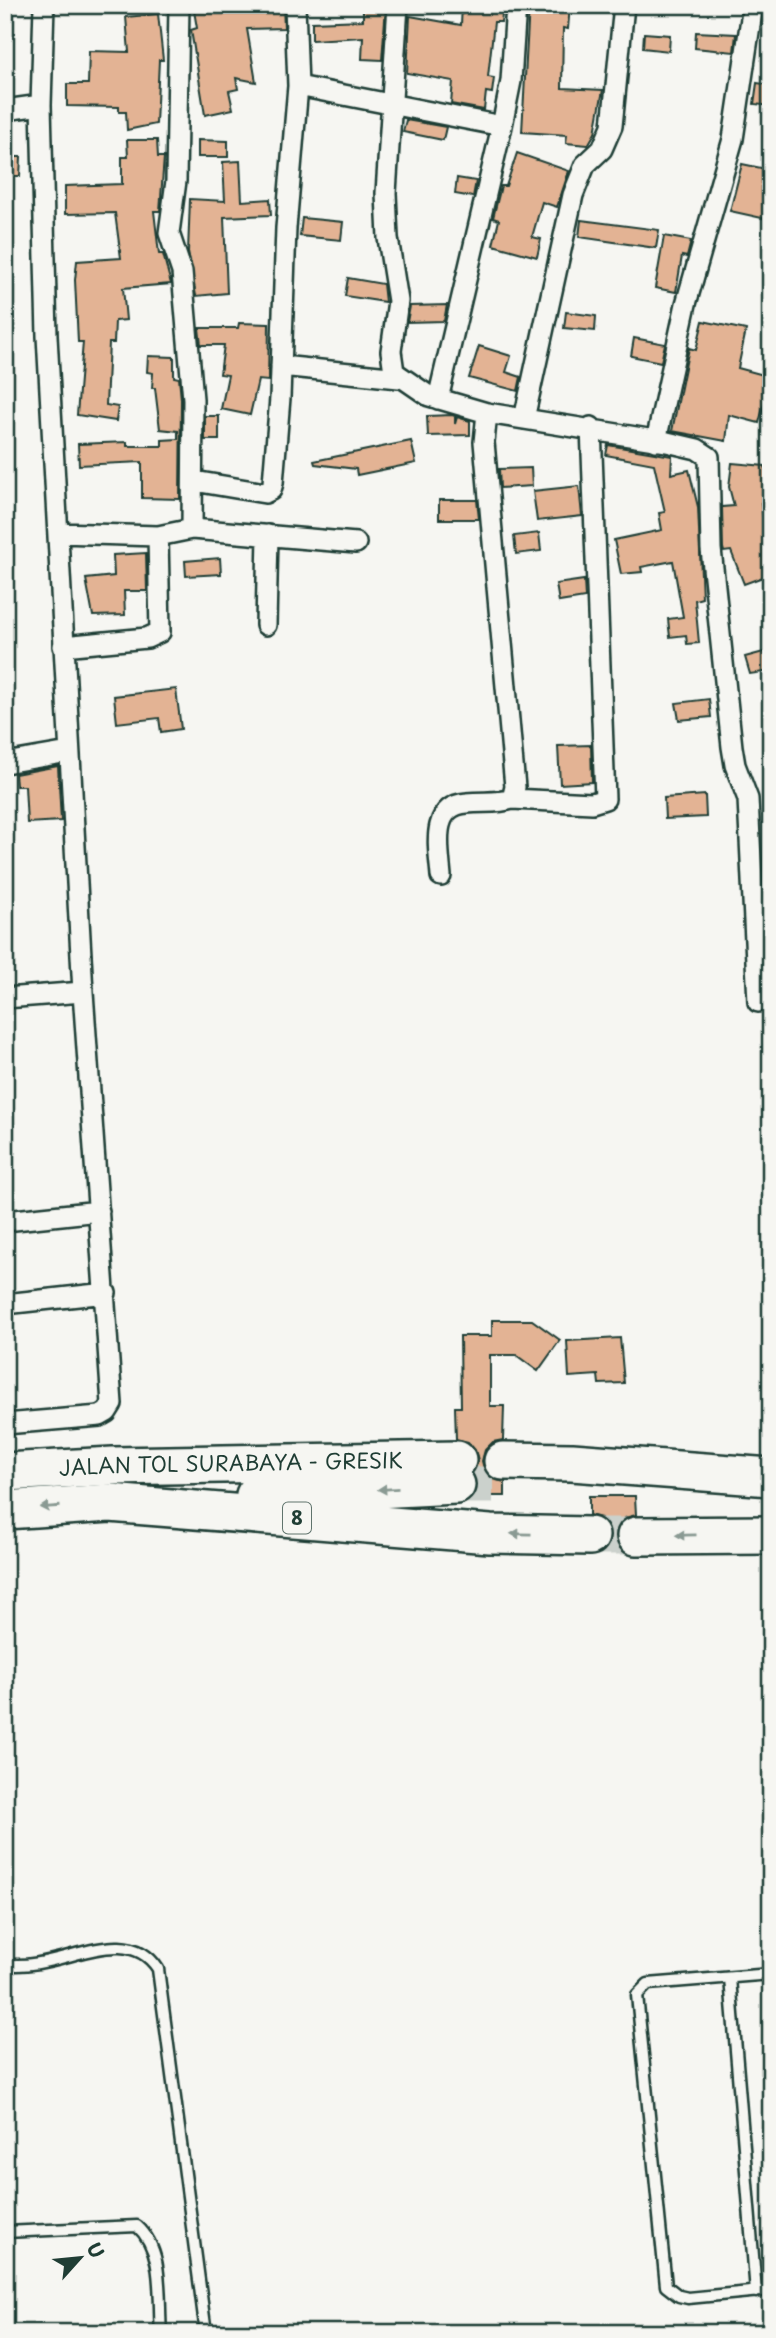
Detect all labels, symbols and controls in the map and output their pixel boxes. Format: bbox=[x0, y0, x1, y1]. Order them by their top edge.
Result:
street label: JALAN TOL SURABAYA - GRESIK bbox=[58, 1443, 403, 1483]
one-way arrow bbox=[377, 1483, 399, 1494]
one-way arrow bbox=[39, 1501, 61, 1512]
road number: 8 bbox=[283, 1502, 311, 1534]
one-way arrow bbox=[510, 1529, 532, 1540]
one-way arrow bbox=[675, 1530, 697, 1541]
north arrow bbox=[46, 2222, 116, 2292]
text: U bbox=[80, 2237, 112, 2263]

